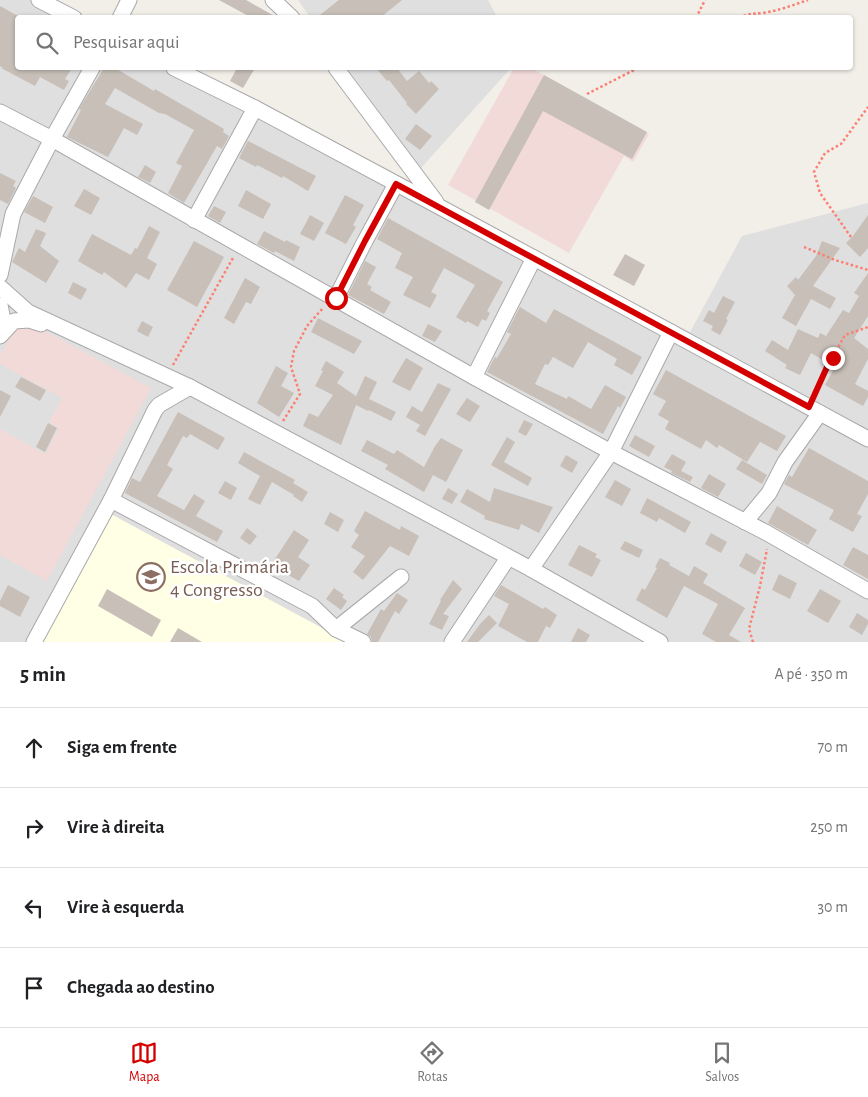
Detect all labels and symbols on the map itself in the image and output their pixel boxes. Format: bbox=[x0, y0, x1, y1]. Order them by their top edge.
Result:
route start bbox=[325, 287, 348, 310]
route end bbox=[822, 347, 845, 370]
place label: Escola Primária 4 Congresso bbox=[170, 557, 289, 600]
school or university icon: Escola Primária 4 Congresso bbox=[136, 562, 166, 592]

